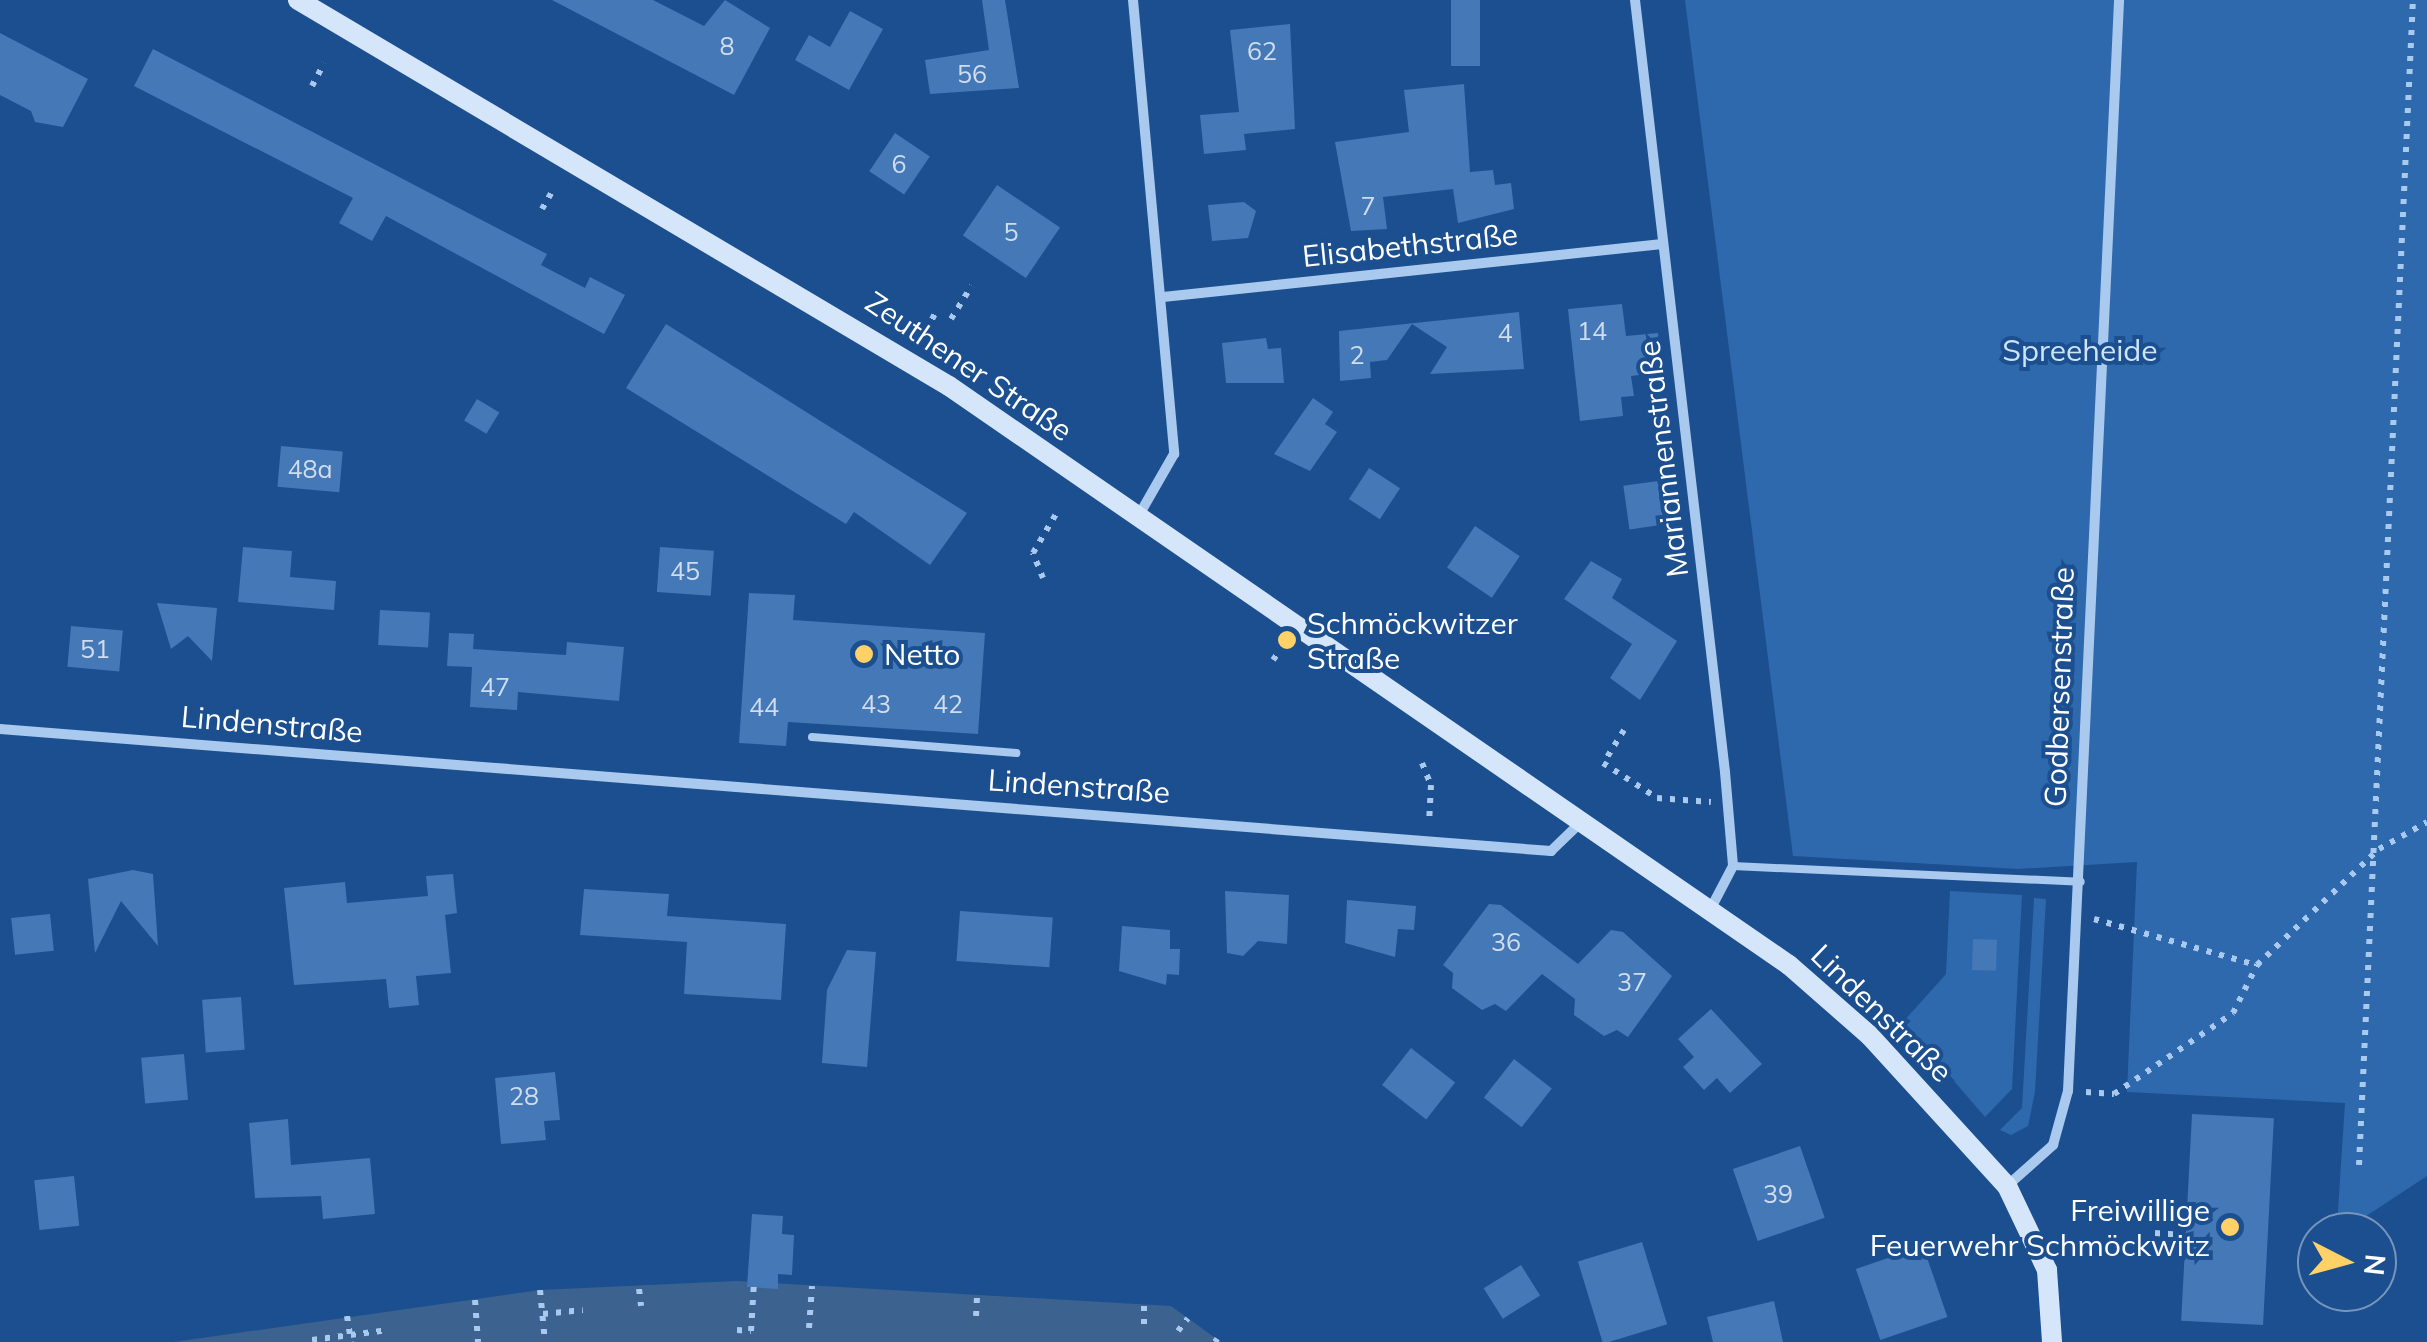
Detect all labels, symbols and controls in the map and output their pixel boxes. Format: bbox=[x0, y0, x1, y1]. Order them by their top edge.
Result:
house number: 8 bbox=[720, 31, 734, 61]
house number: 62 bbox=[1247, 36, 1277, 66]
house number: 56 bbox=[957, 59, 987, 89]
house number: 6 bbox=[892, 149, 906, 179]
house number: 7 bbox=[1361, 191, 1375, 221]
street label: Elisabethstraße bbox=[1300, 216, 1520, 274]
house number: 5 bbox=[1004, 217, 1018, 247]
street label: Zeuthener Straße bbox=[859, 284, 1079, 448]
house number: 14 bbox=[1577, 316, 1607, 346]
house number: 4 bbox=[1498, 318, 1512, 348]
park label: Spreeheide bbox=[2002, 332, 2158, 368]
street label: Mariannenstraße bbox=[1631, 339, 1695, 579]
house number: 2 bbox=[1350, 340, 1364, 370]
house number: 48a bbox=[288, 454, 332, 484]
house number: 45 bbox=[670, 556, 700, 586]
street label: Godbersenstraße bbox=[2037, 566, 2081, 808]
place label: Schmöckwitzer Straße bbox=[1307, 605, 1518, 676]
marker: Schmöckwitzer Straße bbox=[1276, 629, 1298, 651]
house number: 51 bbox=[80, 634, 110, 664]
place label: Netto bbox=[884, 636, 960, 672]
marker: Netto bbox=[853, 643, 875, 665]
house number: 47 bbox=[480, 672, 510, 702]
house number: 43 bbox=[861, 689, 891, 719]
house number: 42 bbox=[933, 689, 963, 719]
house number: 44 bbox=[749, 692, 779, 722]
street label: Lindenstraße bbox=[180, 698, 364, 750]
street label: Lindenstraße bbox=[987, 762, 1171, 810]
house number: 36 bbox=[1491, 927, 1521, 957]
street label: Lindenstraße bbox=[1804, 937, 1960, 1089]
house number: 37 bbox=[1617, 967, 1647, 997]
house number: 28 bbox=[509, 1081, 539, 1111]
house number: 39 bbox=[1763, 1179, 1793, 1209]
place label: Freiwillige Feuerwehr Schmöckwitz bbox=[1870, 1192, 2210, 1262]
north arrow bbox=[2297, 1212, 2397, 1312]
marker: Freiwillige Feuerwehr Schmöckwitz bbox=[2219, 1216, 2241, 1238]
text: N bbox=[2357, 1253, 2394, 1277]

